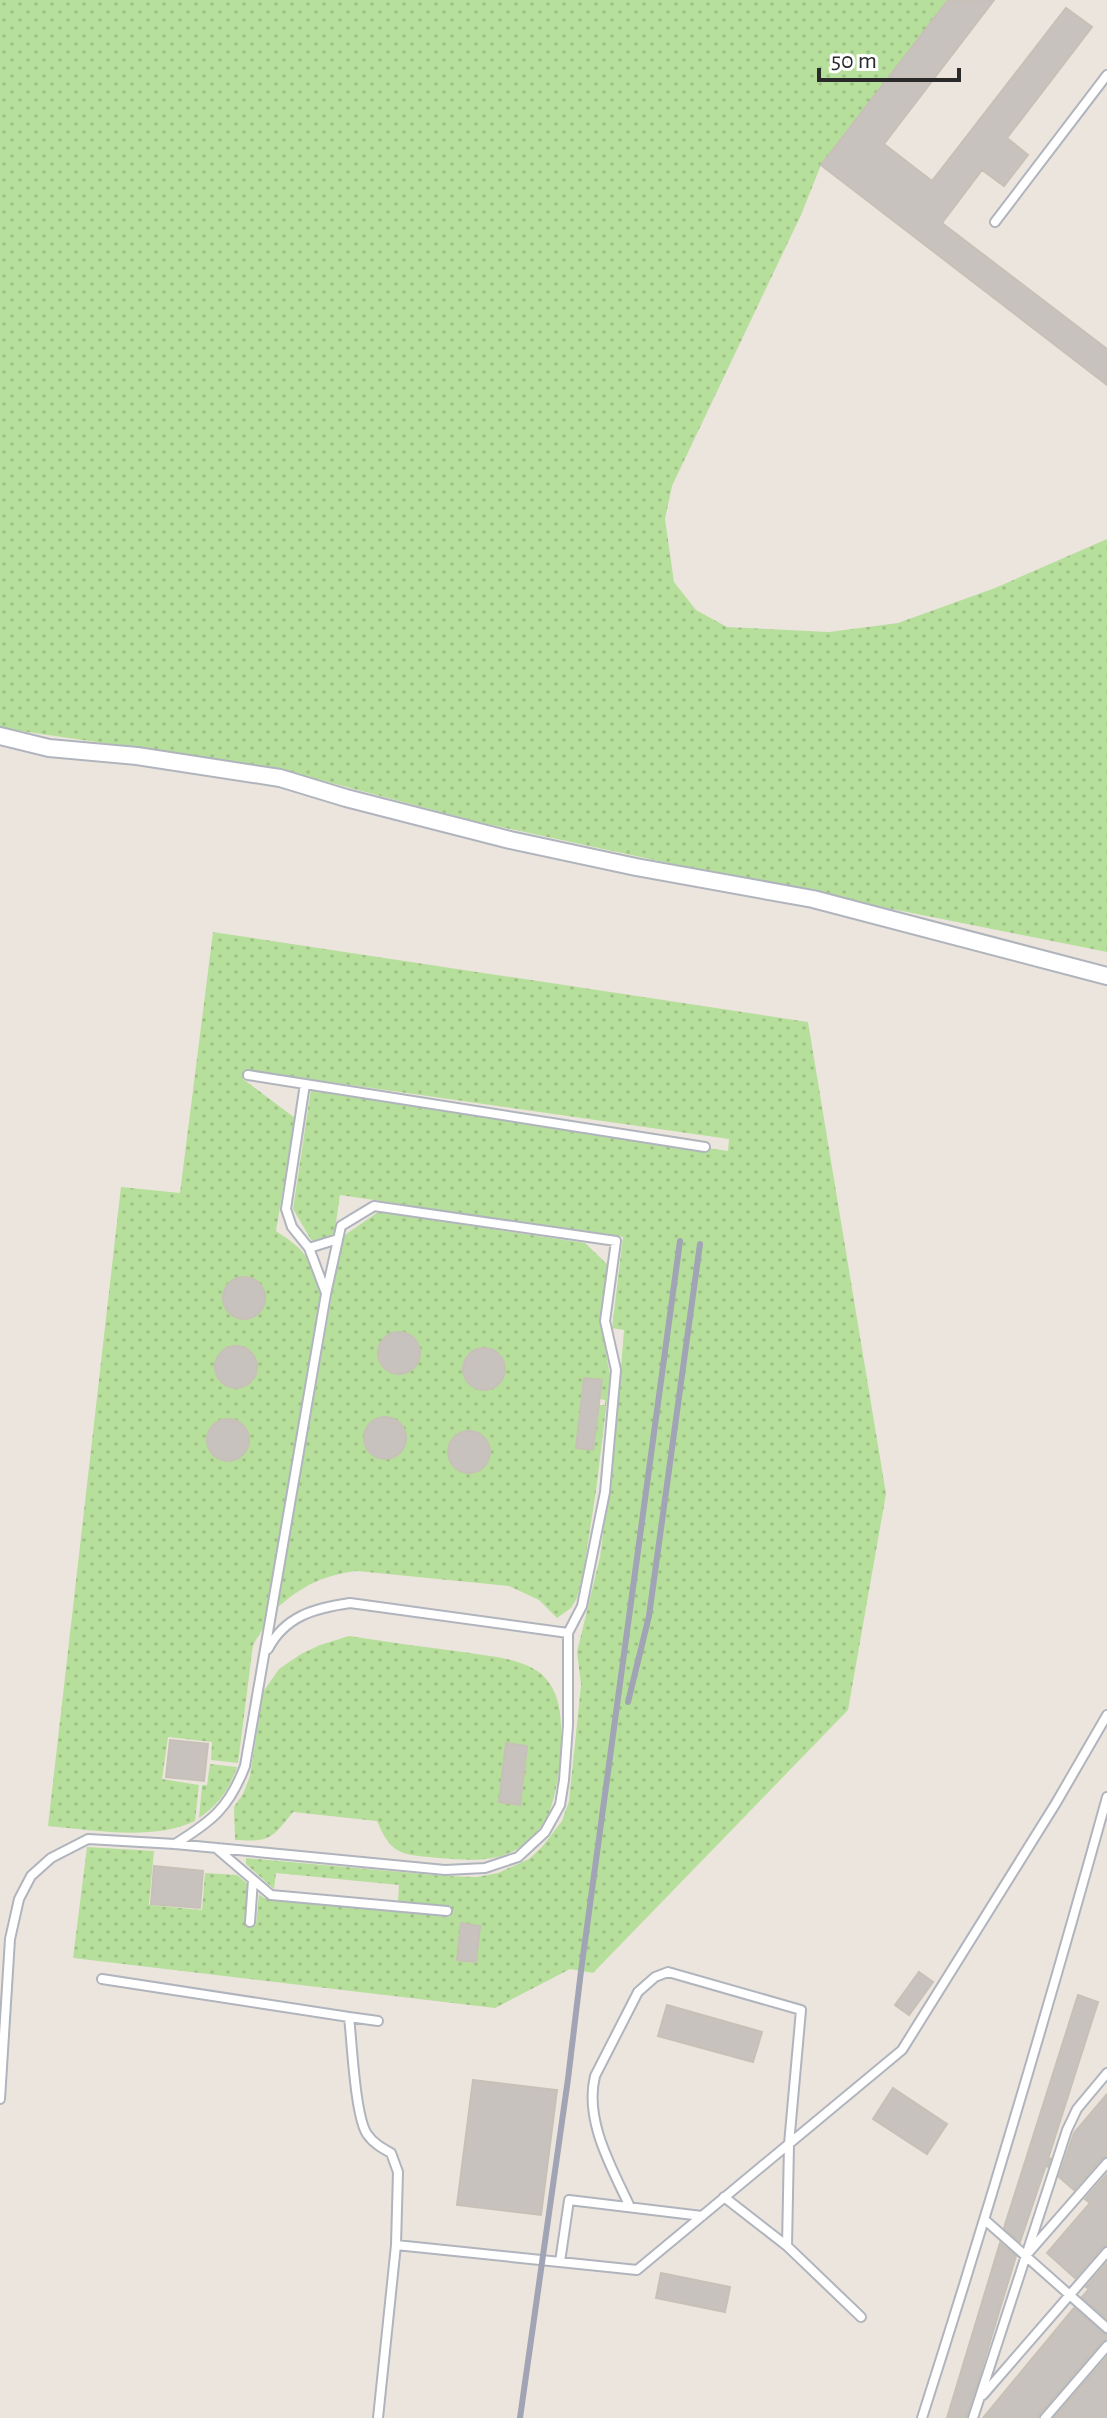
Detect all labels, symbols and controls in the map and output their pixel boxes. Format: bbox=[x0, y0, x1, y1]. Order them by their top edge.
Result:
scale bar bbox=[819, 32, 959, 82]
text: 50 m bbox=[831, 49, 877, 73]

